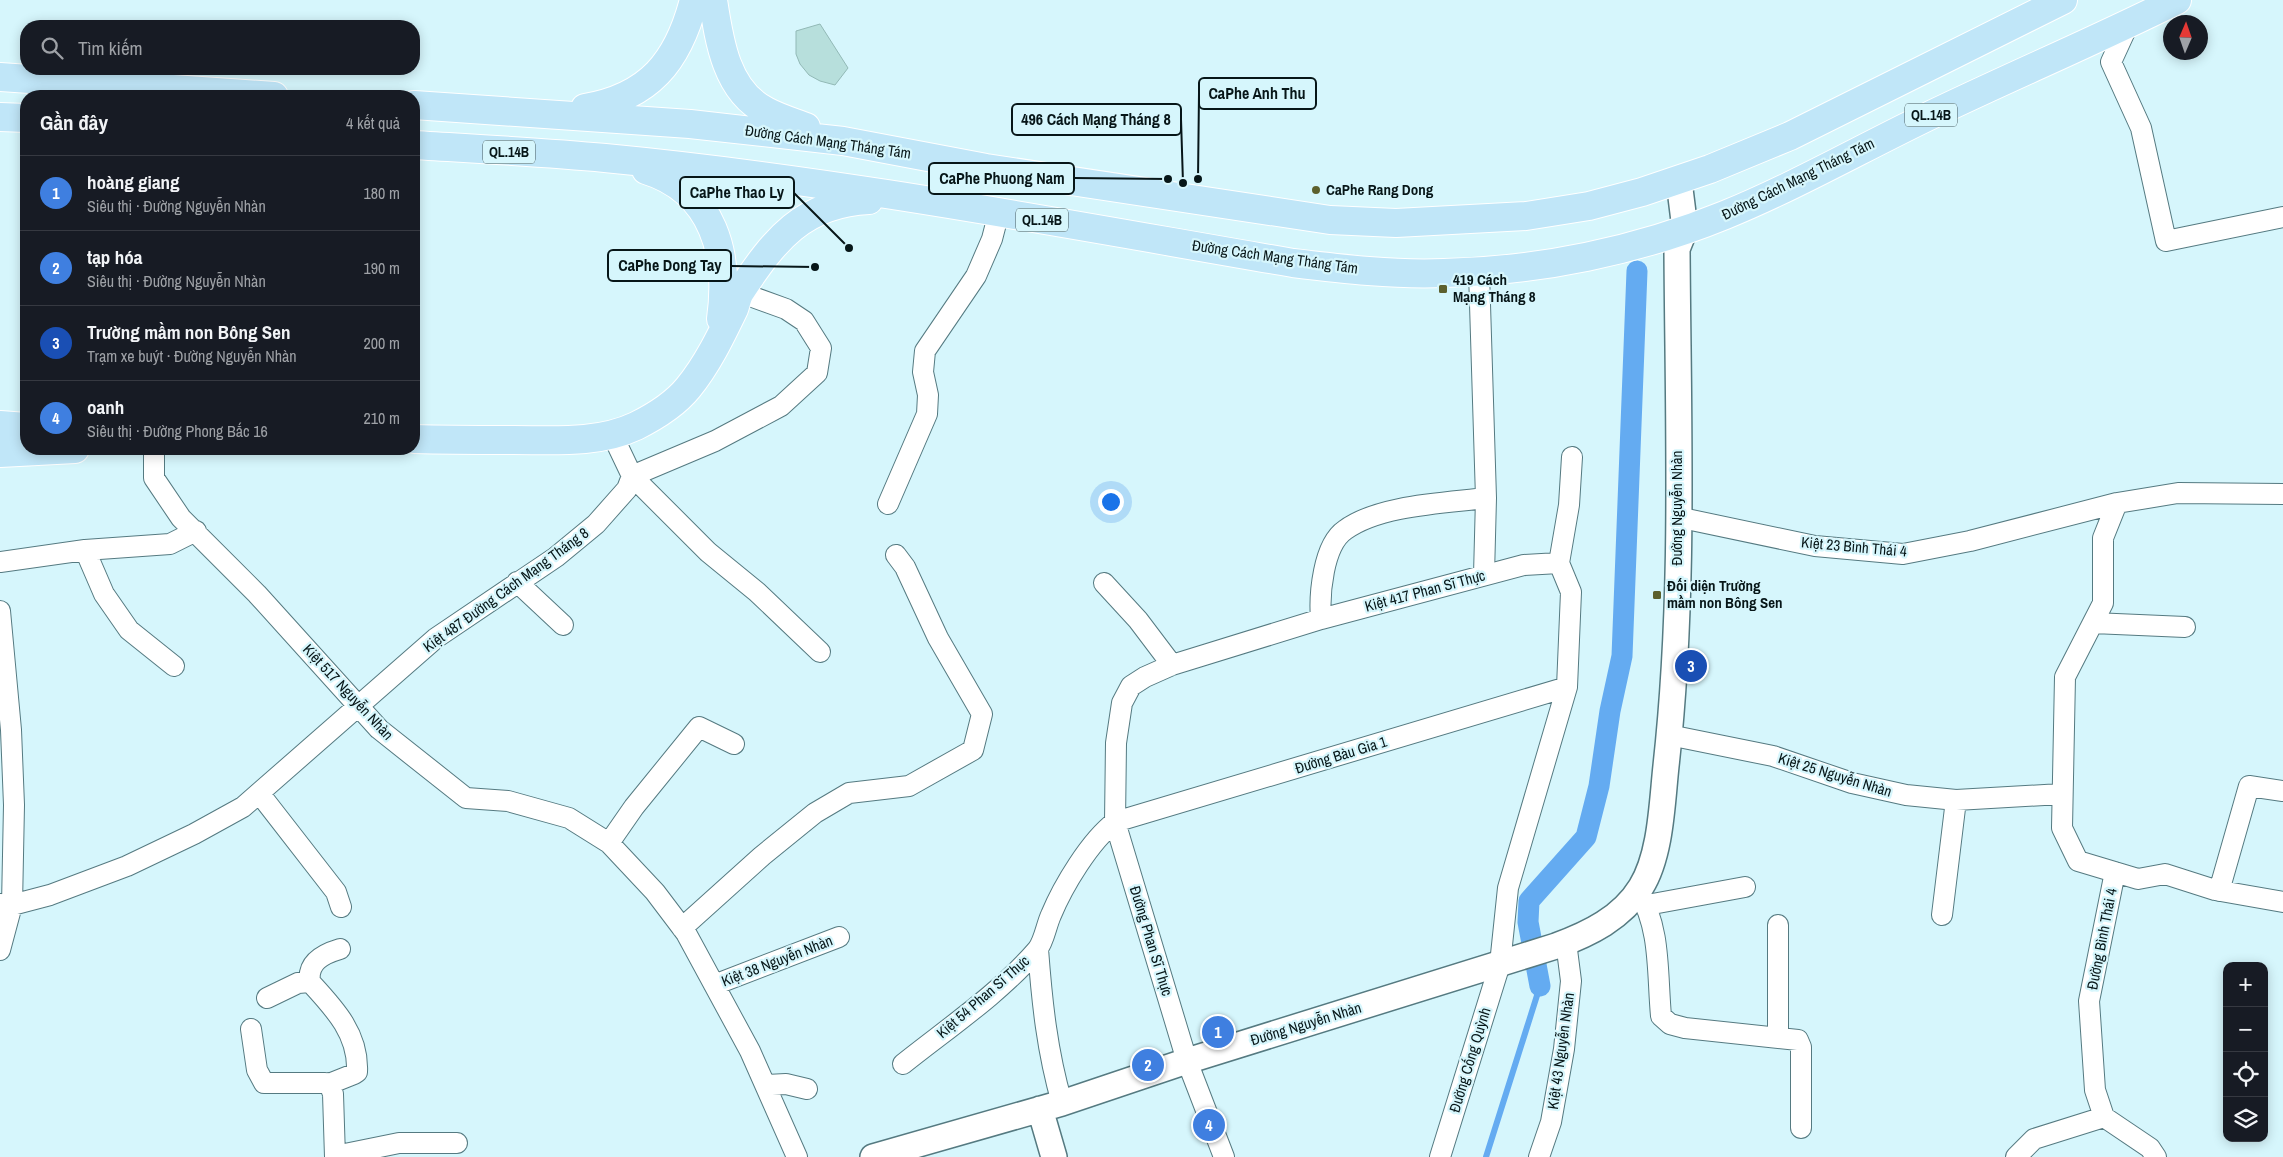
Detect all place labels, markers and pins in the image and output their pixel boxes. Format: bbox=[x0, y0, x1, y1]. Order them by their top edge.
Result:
callout: CaPhe Anh Thu bbox=[1199, 78, 1316, 109]
callout: 496 Cách Mạng Tháng 8 bbox=[1012, 104, 1181, 135]
callout: CaPhe Phuong Nam bbox=[929, 163, 1074, 194]
callout: CaPhe Thao Ly bbox=[680, 177, 794, 208]
place label: CaPhe Rang Dong bbox=[1326, 179, 1434, 200]
marker: CaPhe Rang Dong bbox=[1310, 184, 1322, 196]
callout: CaPhe Dong Tay bbox=[608, 250, 731, 281]
place label: 419 Cách Mạng Tháng 8 bbox=[1453, 269, 1536, 307]
marker: 419 Cách Mạng Tháng 8 bbox=[1437, 283, 1449, 295]
place label: Đối diện Trường mầm non Bông Sen bbox=[1667, 575, 1783, 613]
marker: Đối diện Trường mầm non Bông Sen bbox=[1651, 589, 1663, 601]
pin: 3 bbox=[1675, 647, 1707, 685]
pin: 1 bbox=[1202, 1013, 1234, 1051]
pin: 2 bbox=[1132, 1046, 1164, 1084]
pin: 4 bbox=[1193, 1106, 1225, 1144]

